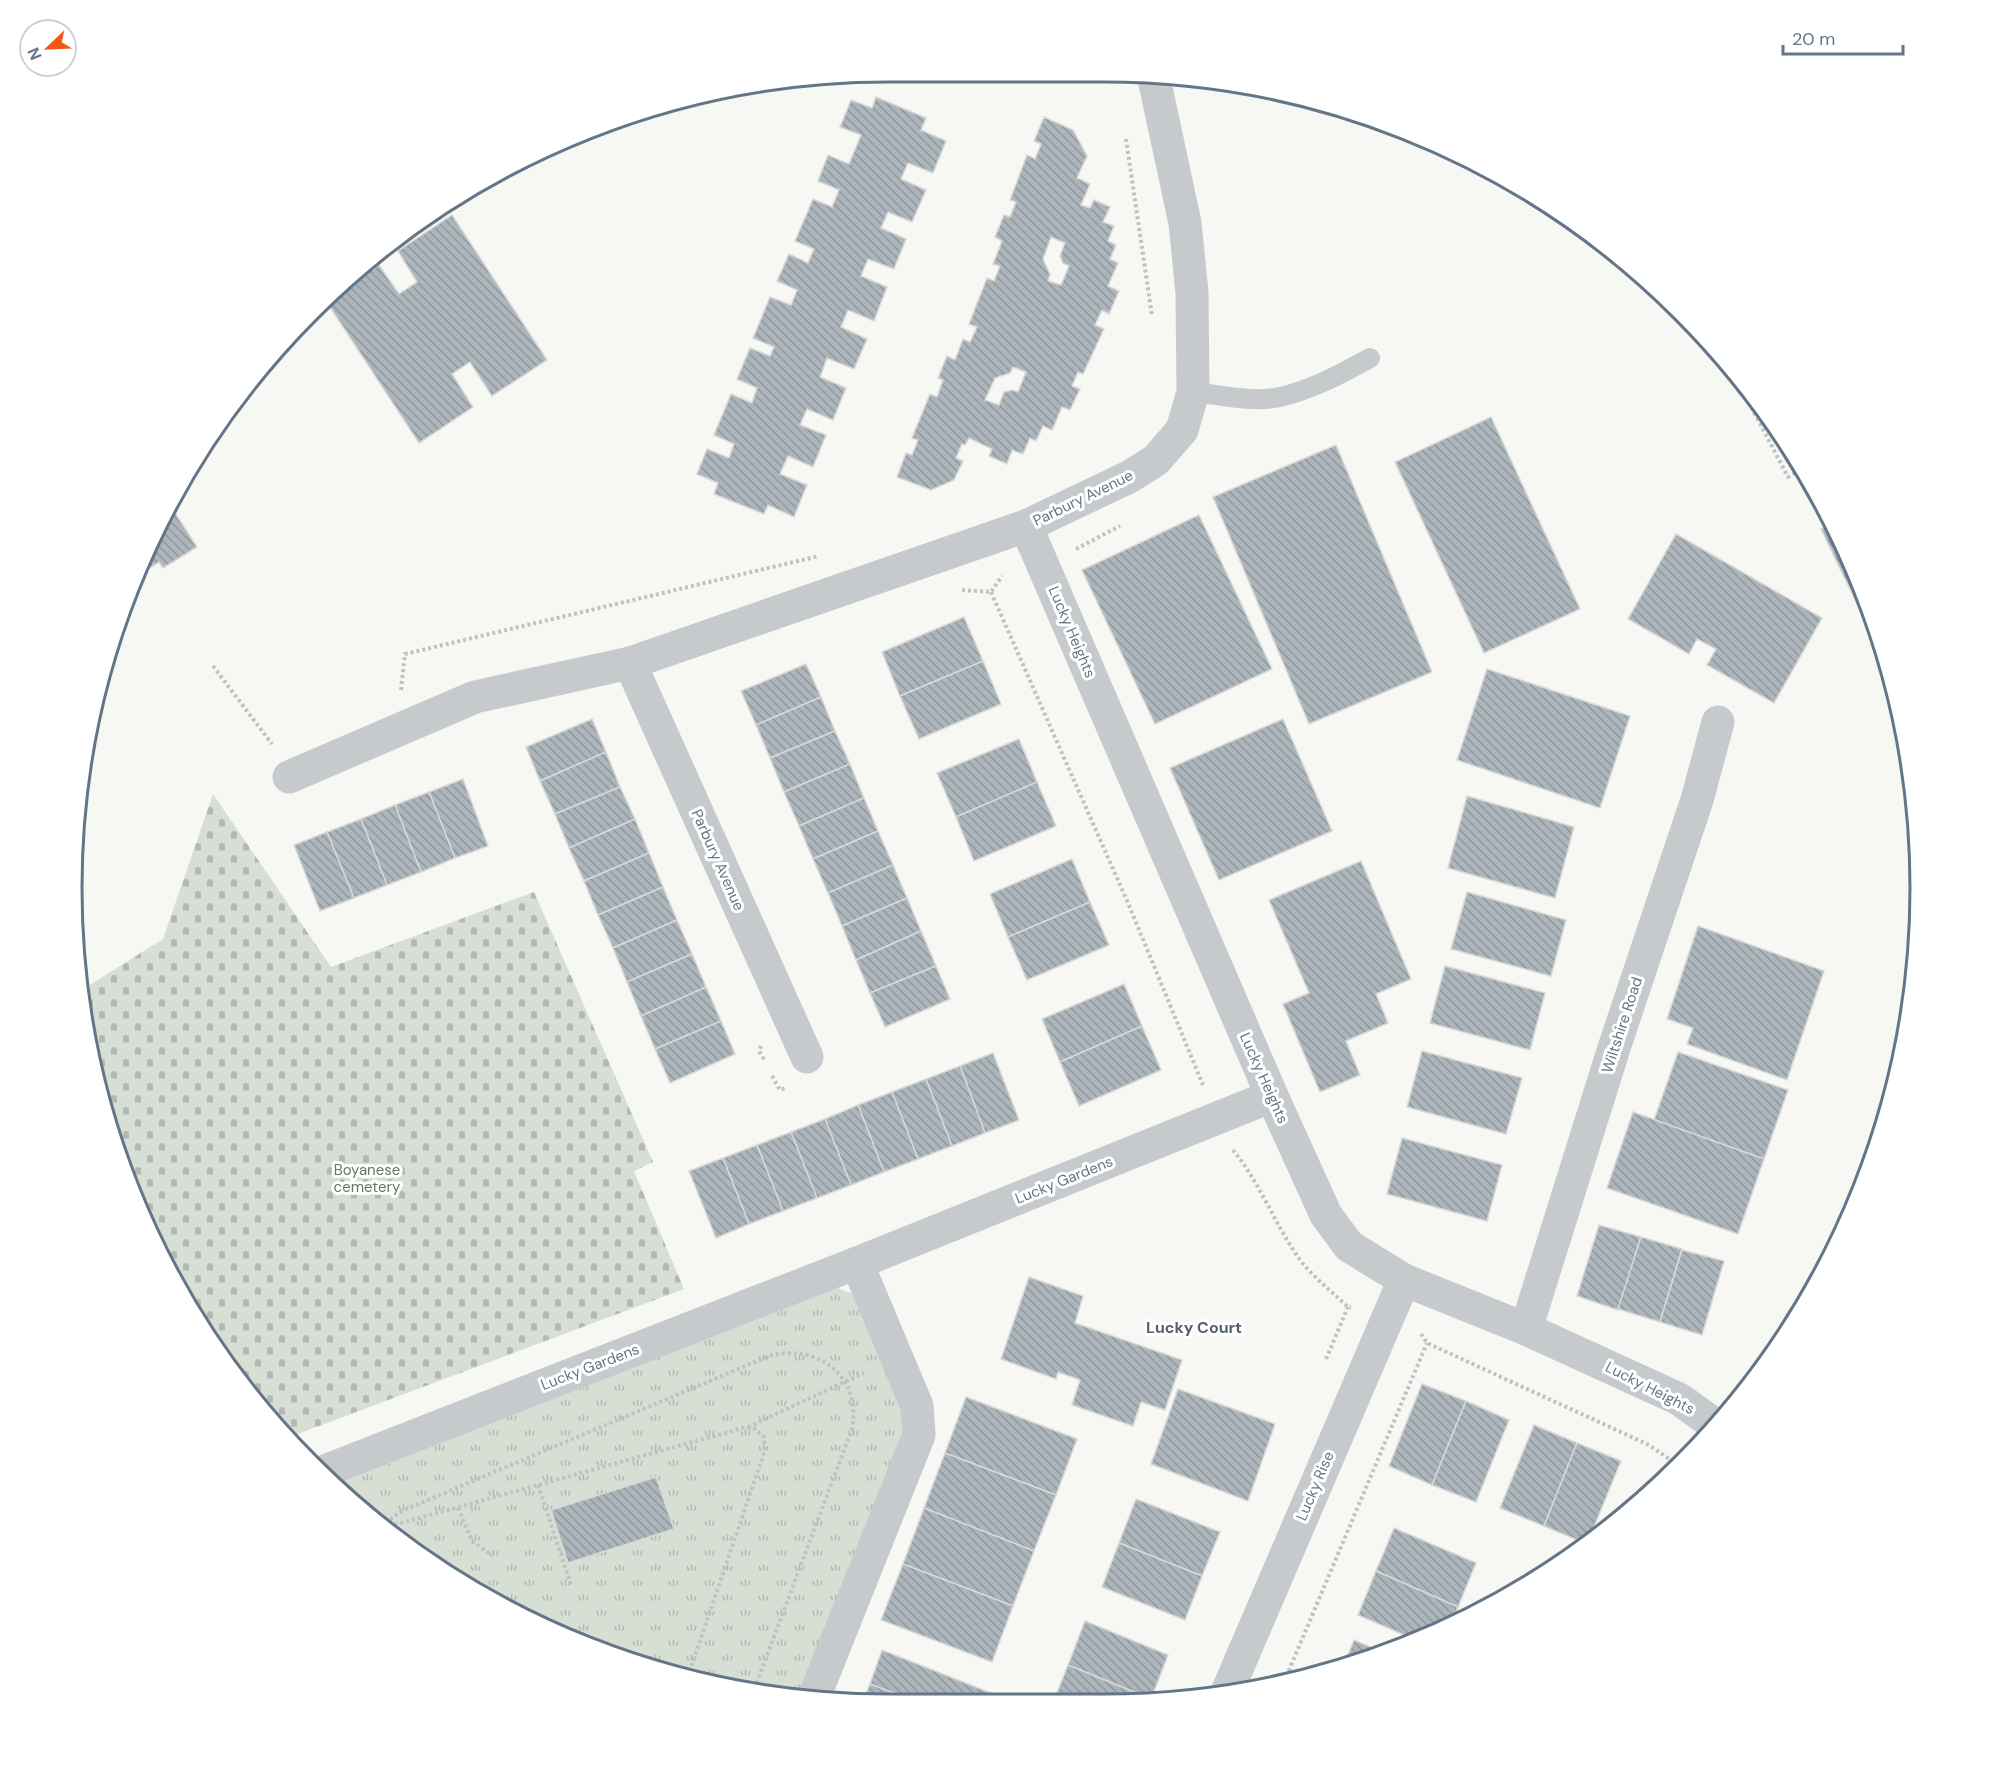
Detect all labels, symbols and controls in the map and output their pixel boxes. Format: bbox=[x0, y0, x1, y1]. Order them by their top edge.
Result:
north arrow bbox=[18, 18, 78, 78]
scale bar bbox=[1783, 18, 1903, 56]
text: 20 m bbox=[1792, 27, 1835, 51]
text: N bbox=[23, 44, 47, 63]
street label: Parbury Avenue bbox=[1030, 465, 1136, 531]
street label: Lucky Heights bbox=[1044, 583, 1100, 681]
street label: Parbury Avenue bbox=[687, 806, 749, 914]
street label: Wiltshire Road bbox=[1597, 974, 1647, 1076]
street label: Lucky Heights bbox=[1235, 1029, 1293, 1127]
street label: Lucky Gardens bbox=[1012, 1151, 1116, 1209]
park label: Boyanese cemetery bbox=[334, 1160, 401, 1197]
district label: Lucky Court bbox=[1146, 1317, 1242, 1338]
street label: Lucky Gardens bbox=[538, 1339, 642, 1395]
street label: Lucky Heights bbox=[1602, 1357, 1698, 1419]
street label: Lucky Rise bbox=[1291, 1448, 1339, 1524]

